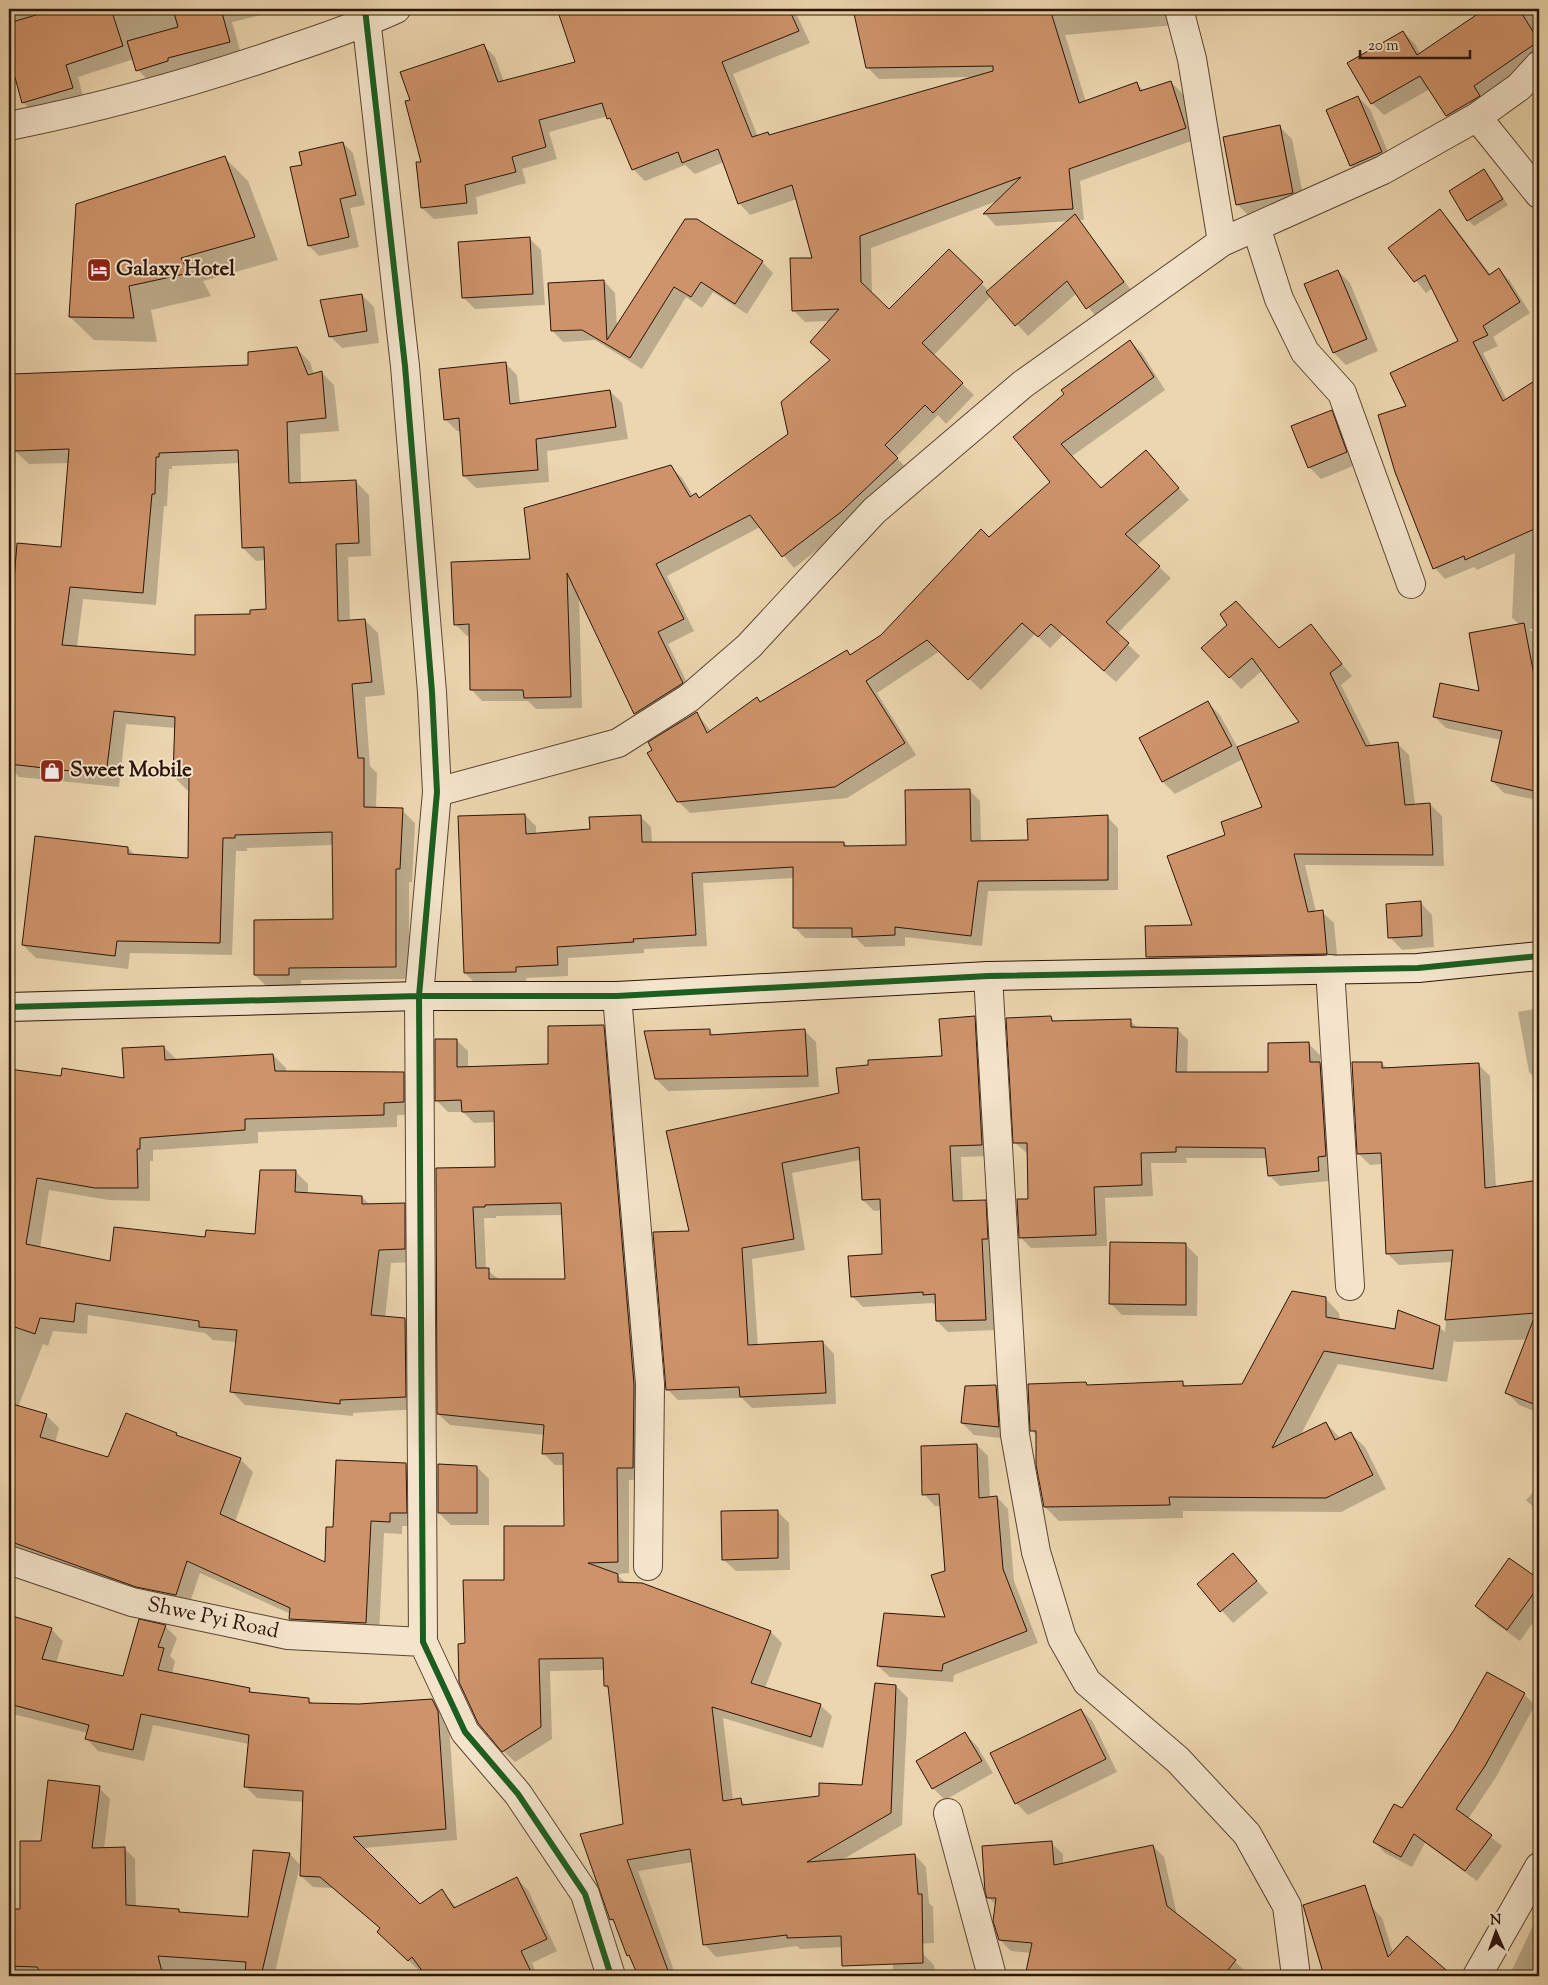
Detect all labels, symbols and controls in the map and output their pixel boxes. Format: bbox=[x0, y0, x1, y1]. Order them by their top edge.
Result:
scale bar bbox=[1360, 28, 1470, 60]
text: 20 m bbox=[1368, 36, 1399, 57]
place label: Galaxy Hotel bbox=[116, 255, 235, 285]
hotel icon: Galaxy Hotel bbox=[86, 257, 112, 283]
place label: Sweet Mobile bbox=[70, 756, 192, 786]
shop icon: Sweet Mobile bbox=[39, 758, 65, 784]
street label: Shwe Pyi Road bbox=[145, 1590, 282, 1648]
north arrow bbox=[1470, 1908, 1520, 1958]
text: N bbox=[1490, 1911, 1502, 1931]

